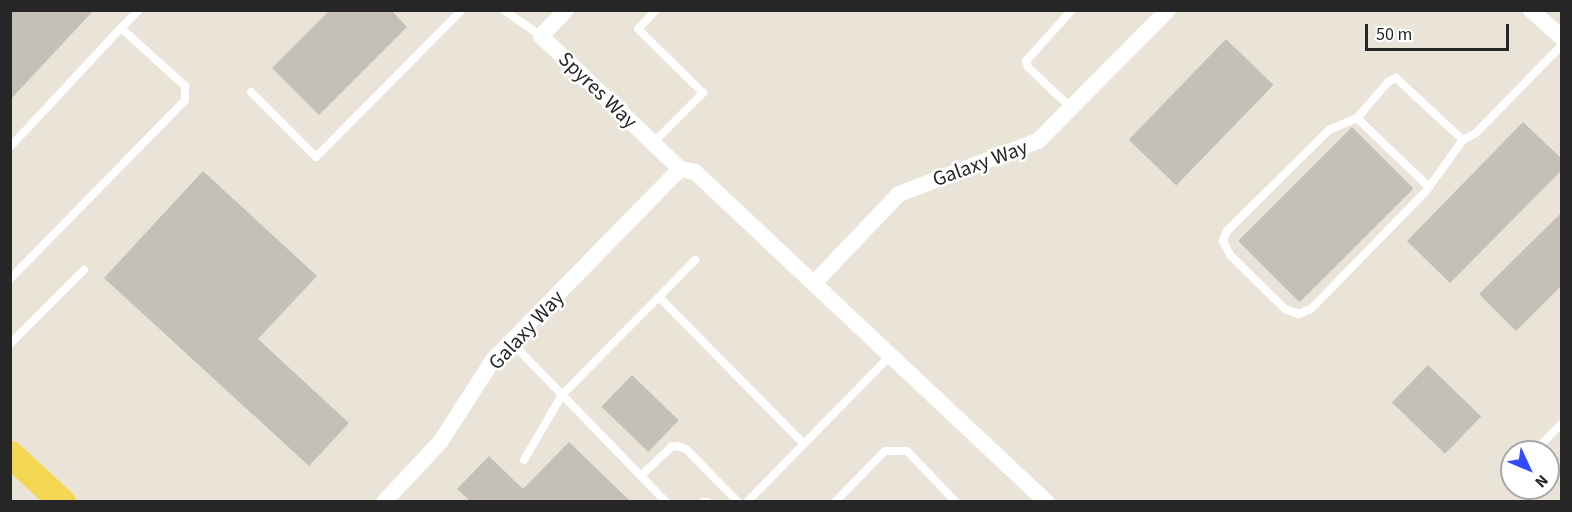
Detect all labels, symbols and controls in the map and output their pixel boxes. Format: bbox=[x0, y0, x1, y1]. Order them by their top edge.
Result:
scale bar bbox=[1368, 12, 1512, 50]
text: 50 m bbox=[1376, 22, 1412, 47]
street label: Spyres Way bbox=[553, 46, 643, 134]
street label: Galaxy Way bbox=[929, 134, 1031, 192]
street label: Galaxy Way bbox=[483, 285, 569, 375]
north arrow bbox=[1500, 440, 1560, 500]
text: N bbox=[1530, 470, 1553, 493]

